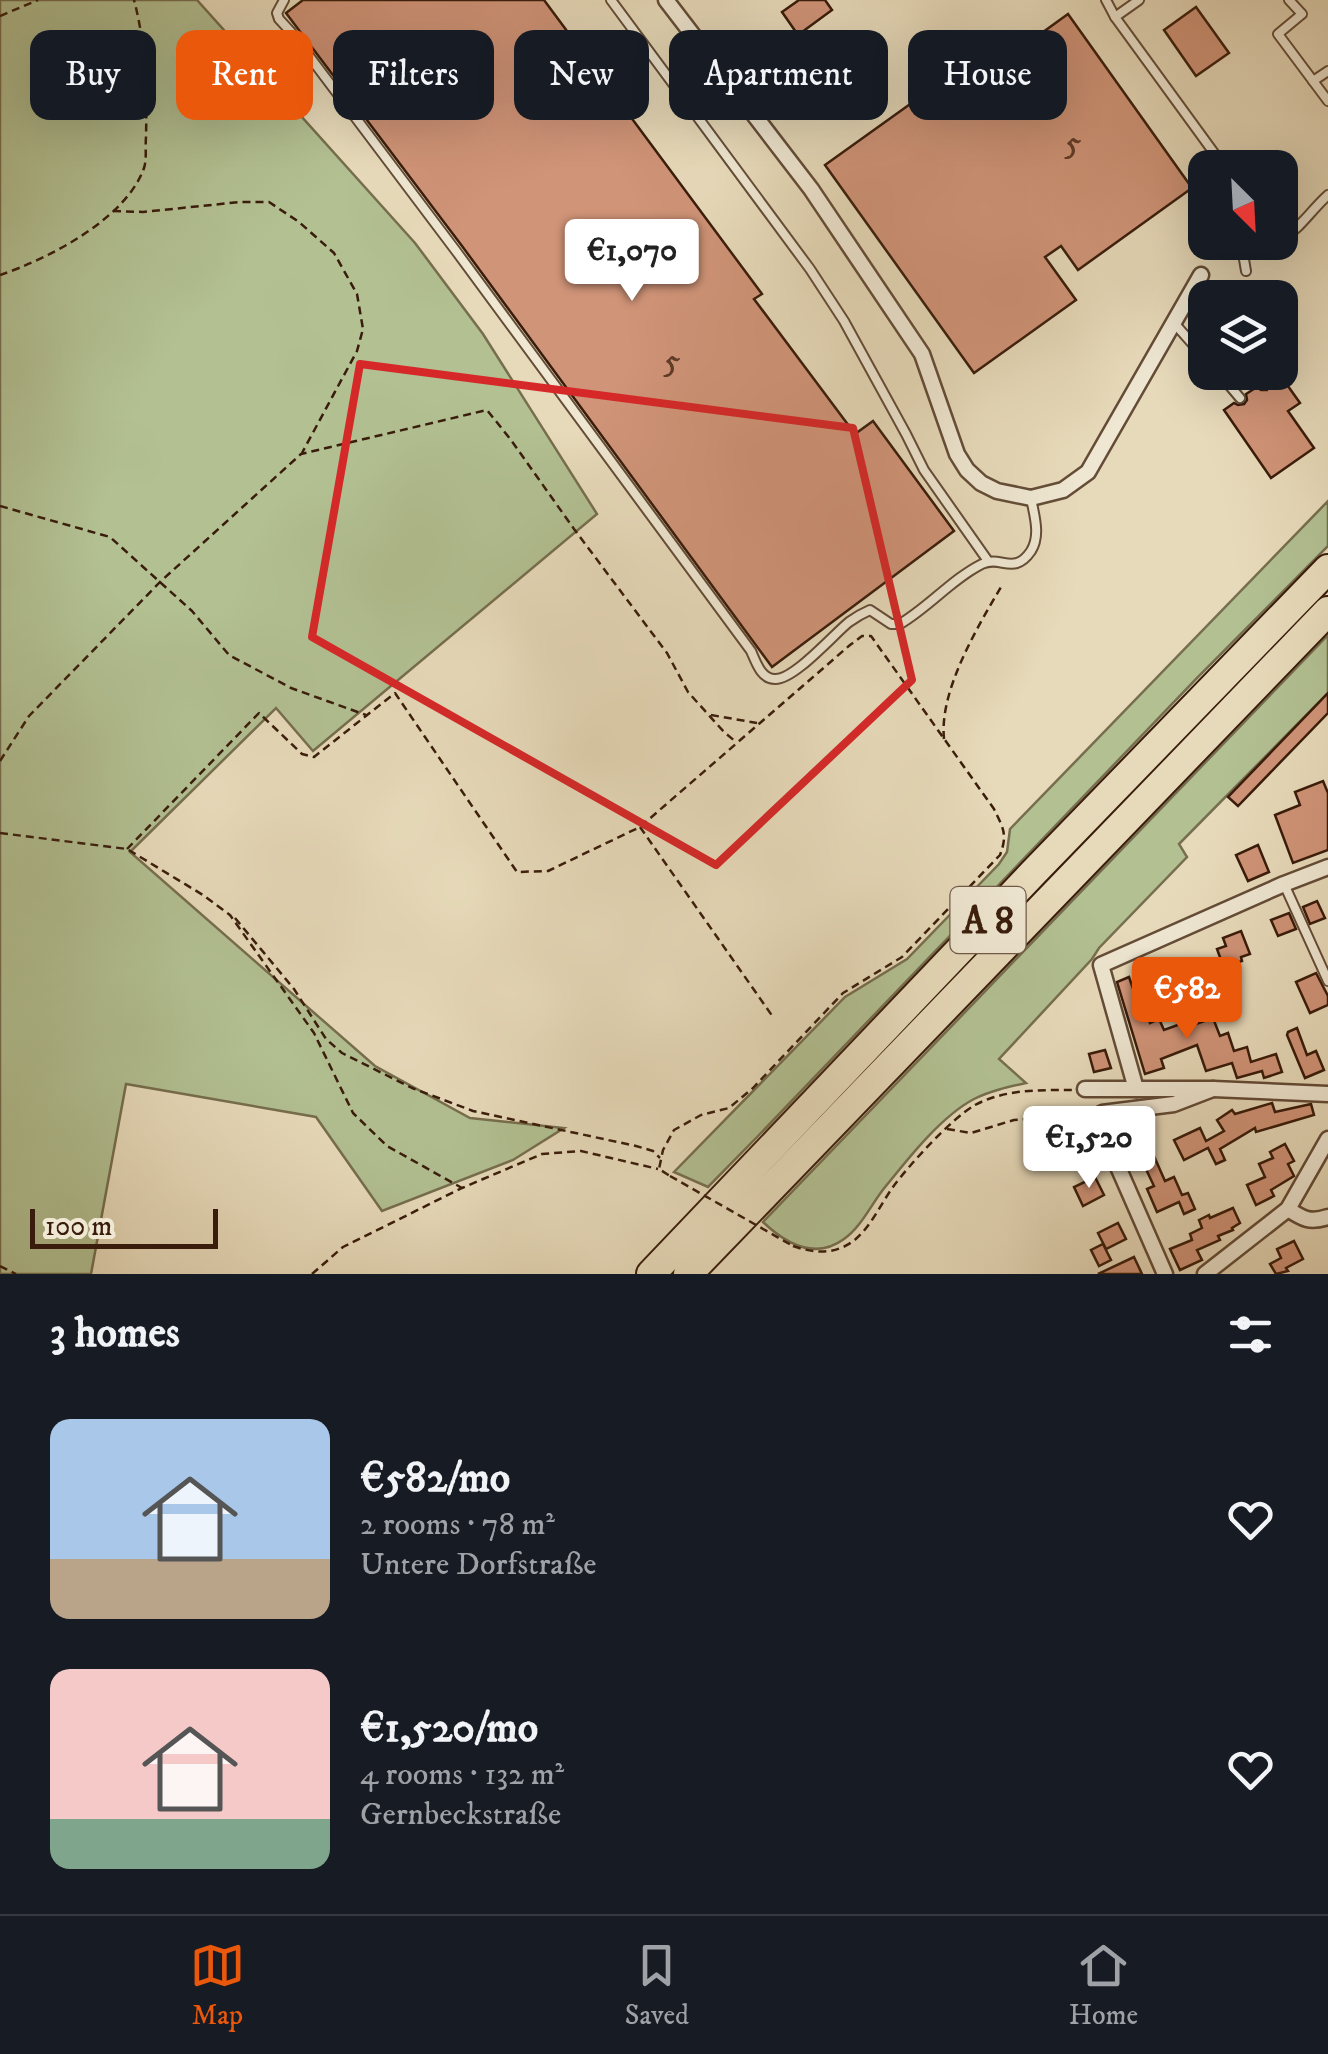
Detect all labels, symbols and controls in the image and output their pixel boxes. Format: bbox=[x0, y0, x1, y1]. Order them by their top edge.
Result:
chip: Buy bbox=[30, 30, 156, 120]
chip: Rent bbox=[176, 30, 313, 120]
chip: Filters bbox=[333, 30, 494, 120]
chip: New bbox=[514, 30, 649, 120]
chip: Apartment bbox=[669, 30, 888, 120]
chip: House bbox=[908, 30, 1067, 120]
house number: 5 bbox=[1064, 122, 1082, 166]
north arrow bbox=[1188, 150, 1298, 260]
map controls bbox=[1188, 150, 1298, 390]
pin: €1,070 bbox=[551, 219, 713, 304]
text: €1,070 bbox=[587, 231, 677, 271]
button: layers bbox=[1188, 280, 1298, 390]
house number: 5 bbox=[663, 340, 681, 384]
road number: A 8 bbox=[950, 887, 1026, 953]
pin: €582 bbox=[1128, 957, 1246, 1042]
text: €582 bbox=[1154, 969, 1220, 1009]
pin: €1,520 bbox=[1008, 1106, 1170, 1191]
text: €1,520 bbox=[1045, 1118, 1133, 1158]
scale bar bbox=[30, 1204, 218, 1248]
text: 100 m bbox=[45, 1209, 112, 1244]
icon: filters bbox=[1223, 1307, 1278, 1362]
text: 3 homes bbox=[50, 1308, 180, 1360]
text: €582/mo bbox=[360, 1453, 510, 1505]
icon: home bbox=[130, 1459, 250, 1579]
icon: heart bbox=[1223, 1492, 1278, 1547]
text: 2 rooms · 78 m² bbox=[360, 1505, 555, 1545]
text: Untere Dorfstraße bbox=[360, 1545, 597, 1585]
text: €1,520/mo bbox=[360, 1703, 538, 1755]
icon: home bbox=[130, 1709, 250, 1829]
icon: heart bbox=[1223, 1742, 1278, 1797]
text: 4 rooms · 132 m² bbox=[360, 1755, 564, 1795]
text: Gernbeckstraße bbox=[360, 1795, 561, 1835]
tab: Map bbox=[190, 1938, 245, 2033]
tab: Saved bbox=[625, 1938, 689, 2033]
tab: Home bbox=[1069, 1938, 1138, 2033]

